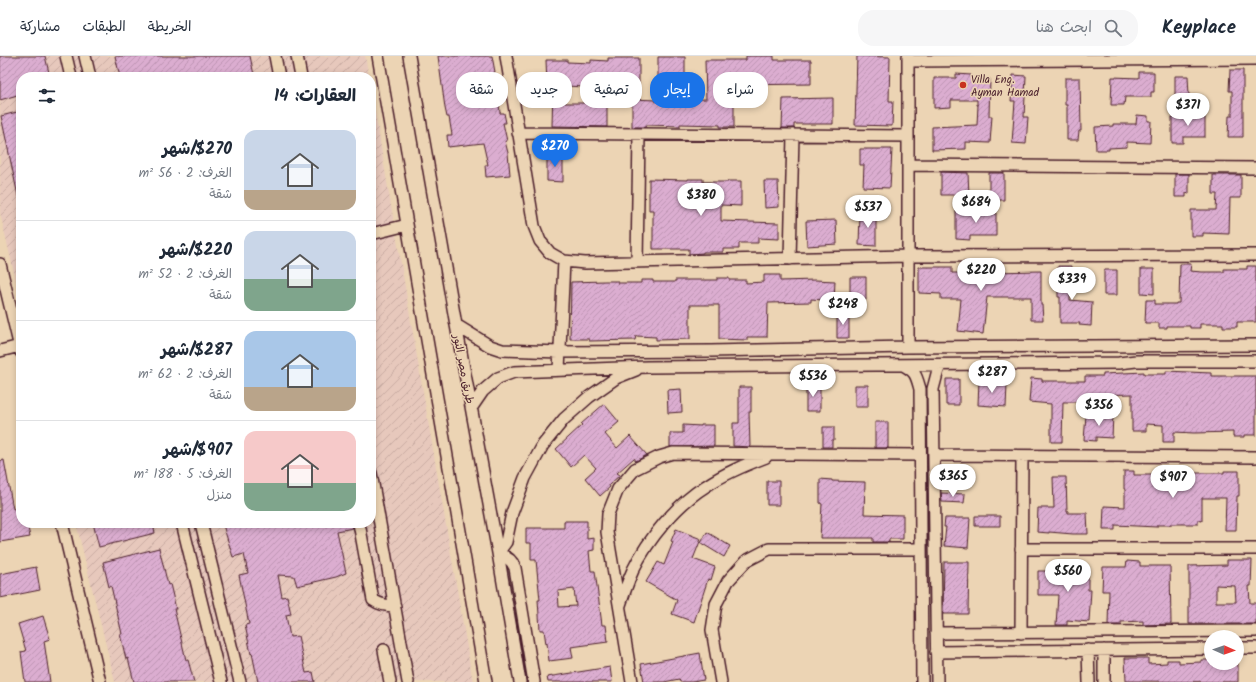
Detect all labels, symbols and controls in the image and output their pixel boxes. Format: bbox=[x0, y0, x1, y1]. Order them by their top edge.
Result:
search box bbox=[858, 10, 1138, 46]
text: Keyplace bbox=[1162, 13, 1236, 43]
text: مشاركة bbox=[20, 16, 60, 38]
text: الطبقات bbox=[82, 16, 126, 38]
text: الخريطة bbox=[148, 16, 191, 38]
text: ابحث هنا bbox=[1036, 16, 1092, 40]
icon: search bbox=[1102, 17, 1124, 39]
place label: Villa Eng. Ayman Hamad bbox=[971, 71, 1039, 102]
chip: شقة bbox=[456, 72, 508, 108]
chip: جديد bbox=[516, 72, 572, 108]
chip: تصفية bbox=[580, 72, 642, 108]
chip: إيجار bbox=[650, 72, 705, 108]
chip: شراء bbox=[713, 72, 768, 108]
marker: Villa Eng. Ayman Hamad bbox=[958, 80, 968, 90]
text: العقارات: 14 bbox=[274, 83, 356, 110]
icon: filters bbox=[36, 85, 58, 107]
pin: $371 bbox=[1164, 93, 1212, 127]
text: $371 bbox=[1176, 95, 1200, 116]
pin: $270 bbox=[531, 134, 579, 168]
text: $270/شهر bbox=[162, 136, 232, 163]
text: $270 bbox=[541, 136, 569, 157]
icon: home bbox=[276, 146, 324, 194]
text: الغرف: 2 · 56 m² bbox=[139, 163, 232, 184]
pin: $380 bbox=[677, 183, 725, 217]
text: شقة bbox=[209, 184, 232, 205]
text: $380 bbox=[686, 185, 716, 206]
pin: $684 bbox=[952, 190, 1000, 224]
text: $684 bbox=[961, 192, 991, 213]
pin: $537 bbox=[844, 195, 892, 229]
text: $537 bbox=[854, 197, 882, 218]
text: $220/شهر bbox=[160, 237, 232, 264]
icon: home bbox=[276, 247, 324, 295]
pin: $220 bbox=[957, 258, 1005, 292]
text: $220 bbox=[966, 260, 996, 281]
text: الغرف: 2 · 52 m² bbox=[138, 264, 232, 285]
pin: $339 bbox=[1048, 267, 1096, 301]
text: $339 bbox=[1058, 269, 1086, 290]
text: شقة bbox=[209, 285, 232, 306]
pin: $248 bbox=[819, 292, 867, 326]
text: $248 bbox=[828, 294, 858, 315]
street label: طريق مصر النور bbox=[447, 332, 479, 406]
text: $287/شهر bbox=[161, 337, 232, 364]
icon: home bbox=[276, 347, 324, 395]
pin: $287 bbox=[968, 360, 1016, 394]
text: $287 bbox=[977, 362, 1007, 383]
text: الغرف: 2 · 62 m² bbox=[138, 364, 232, 385]
pin: $536 bbox=[789, 364, 837, 398]
text: $536 bbox=[799, 366, 827, 387]
text: شقة bbox=[209, 385, 232, 406]
pin: $356 bbox=[1075, 393, 1123, 427]
text: $356 bbox=[1085, 395, 1113, 416]
text: $907/شهر bbox=[164, 437, 232, 464]
icon: home bbox=[276, 447, 324, 495]
text: الغرف: 5 · 188 m² bbox=[134, 464, 232, 485]
pin: $365 bbox=[929, 464, 977, 498]
pin: $907 bbox=[1149, 465, 1197, 499]
text: $365 bbox=[939, 466, 967, 487]
text: $907 bbox=[1159, 467, 1187, 488]
text: منزل bbox=[206, 485, 232, 506]
pin: $560 bbox=[1044, 559, 1092, 593]
text: $560 bbox=[1054, 561, 1082, 582]
north arrow bbox=[1204, 630, 1244, 670]
map controls bbox=[1204, 630, 1244, 670]

